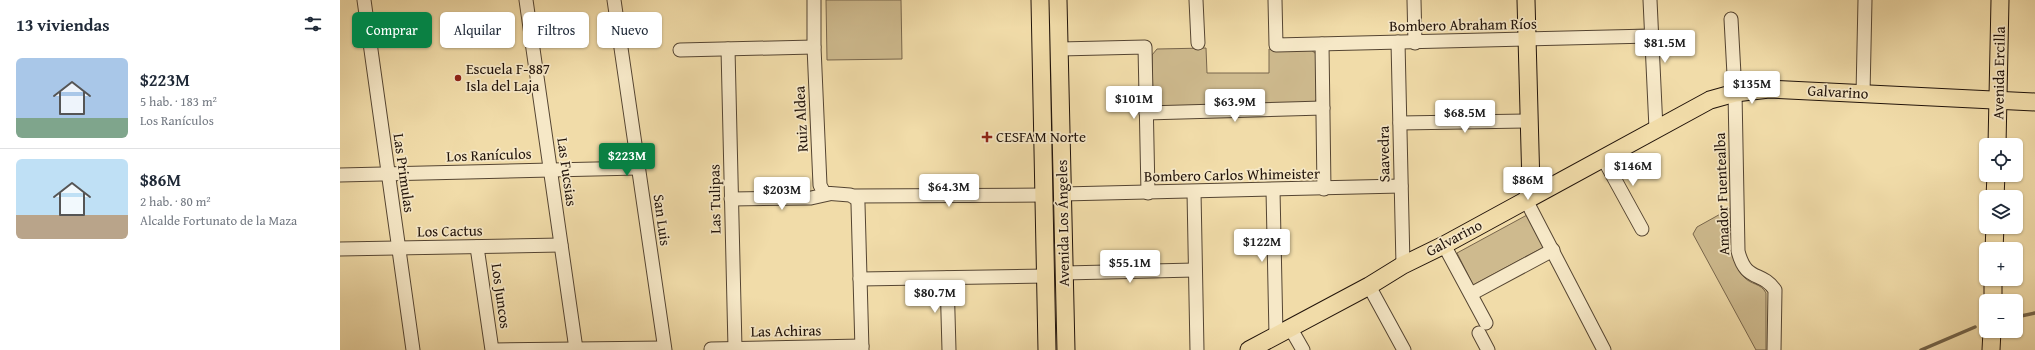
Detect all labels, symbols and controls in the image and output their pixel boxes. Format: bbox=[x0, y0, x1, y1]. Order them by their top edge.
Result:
text: 13 viviendas bbox=[16, 12, 110, 37]
chip: Comprar bbox=[352, 12, 432, 48]
chip: Alquilar bbox=[440, 12, 515, 48]
chip: Filtros bbox=[523, 12, 589, 48]
chip: Nuevo bbox=[597, 12, 662, 48]
icon: filters bbox=[302, 13, 324, 35]
street label: Bombero Abraham Ríos bbox=[1389, 13, 1537, 36]
street label: Avenida Ercilla bbox=[1987, 26, 2010, 120]
pin: $81.5M bbox=[1632, 30, 1698, 64]
text: $81.5M bbox=[1644, 33, 1686, 52]
place label: Escuela F-887 Isla del Laja bbox=[466, 58, 550, 96]
text: $223M bbox=[140, 67, 190, 92]
pin: $135M bbox=[1724, 71, 1780, 105]
marker: Escuela F-887 Isla del Laja bbox=[453, 73, 463, 83]
icon: home bbox=[48, 74, 96, 122]
text: $135M bbox=[1733, 74, 1771, 93]
street label: Galvarino bbox=[1807, 79, 1869, 104]
street label: Ruiz Aldea bbox=[788, 85, 813, 153]
pin: $101M bbox=[1106, 86, 1162, 120]
text: $101M bbox=[1115, 89, 1153, 108]
pin: $63.9M bbox=[1202, 89, 1268, 123]
text: 5 hab. · 183 m² bbox=[140, 92, 217, 111]
text: $63.9M bbox=[1214, 92, 1256, 111]
pin: $68.5M bbox=[1432, 100, 1498, 134]
text: $68.5M bbox=[1444, 103, 1486, 122]
text: Los Ranículos bbox=[140, 111, 214, 130]
place label: CESFAM Norte bbox=[996, 126, 1086, 147]
street label: Saavedra bbox=[1373, 126, 1394, 182]
marker: CESFAM Norte bbox=[981, 131, 993, 143]
street label: Las Primulas bbox=[389, 132, 420, 214]
street label: Amador Fuentealba bbox=[1709, 132, 1734, 256]
street label: Las Fucsias bbox=[552, 136, 583, 208]
map controls bbox=[1979, 138, 2023, 338]
button: locate bbox=[1979, 138, 2023, 182]
street label: Los Ranículos bbox=[446, 143, 532, 166]
pin: $223M bbox=[599, 143, 655, 177]
text: $223M bbox=[608, 146, 646, 165]
pin: $146M bbox=[1605, 153, 1661, 187]
text: $146M bbox=[1614, 156, 1652, 175]
street label: Avenida Los Ángeles bbox=[1051, 159, 1074, 287]
street label: Bombero Carlos Whimeister bbox=[1144, 162, 1320, 187]
street label: Las Tulipas bbox=[703, 164, 726, 234]
text: $86M bbox=[140, 167, 181, 192]
pin: $86M bbox=[1504, 167, 1552, 201]
text: $86M bbox=[1512, 170, 1544, 189]
pin: $64.3M bbox=[916, 174, 982, 208]
icon: home bbox=[48, 175, 96, 223]
pin: $203M bbox=[754, 177, 810, 211]
text: $64.3M bbox=[928, 177, 970, 196]
text: $203M bbox=[763, 180, 801, 199]
button: layers bbox=[1979, 190, 2023, 234]
text: 2 hab. · 80 m² bbox=[140, 192, 211, 211]
street label: San Luis bbox=[648, 193, 676, 247]
text: Alcalde Fortunato de la Maza bbox=[140, 211, 297, 230]
street label: Galvarino bbox=[1422, 214, 1486, 261]
street label: Los Cactus bbox=[417, 219, 483, 242]
pin: $122M bbox=[1234, 229, 1290, 263]
text: $122M bbox=[1243, 232, 1281, 251]
button: + bbox=[1979, 242, 2023, 286]
pin: $55.1M bbox=[1097, 250, 1163, 284]
text: $55.1M bbox=[1109, 253, 1151, 272]
street label: Los Juncos bbox=[487, 262, 516, 330]
pin: $80.7M bbox=[902, 280, 968, 314]
text: $80.7M bbox=[914, 283, 956, 302]
button: − bbox=[1979, 294, 2023, 338]
street label: Las Achiras bbox=[750, 319, 822, 342]

